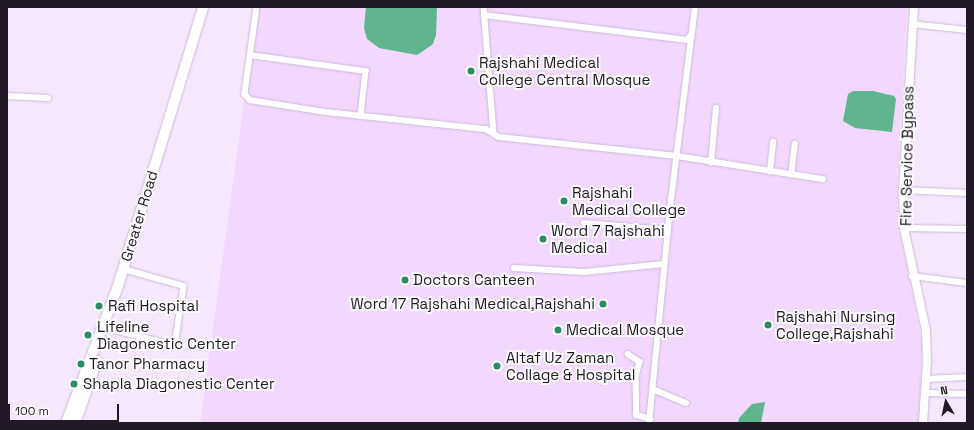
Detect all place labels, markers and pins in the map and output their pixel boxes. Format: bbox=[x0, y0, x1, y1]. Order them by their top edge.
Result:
place label: Rajshahi Medical College Central Mosque bbox=[479, 53, 650, 88]
marker: Rajshahi Medical College Central Mosque bbox=[466, 66, 476, 76]
place label: Rajshahi Medical College bbox=[572, 183, 686, 218]
marker: Rajshahi Medical College bbox=[559, 196, 569, 206]
place label: Word 7 Rajshahi Medical bbox=[551, 221, 665, 256]
marker: Word 7 Rajshahi Medical bbox=[538, 234, 548, 244]
place label: Doctors Canteen bbox=[413, 271, 535, 289]
marker: Doctors Canteen bbox=[400, 275, 410, 285]
place label: Word 17 Rajshahi Medical,Rajshahi bbox=[350, 295, 595, 313]
place label: Rafi Hospital bbox=[108, 297, 199, 315]
marker: Word 17 Rajshahi Medical,Rajshahi bbox=[598, 299, 608, 309]
marker: Rafi Hospital bbox=[93, 300, 105, 312]
place label: Rajshahi Nursing College,Rajshahi bbox=[776, 307, 895, 342]
place label: Lifeline Diagonestic Center bbox=[97, 317, 236, 352]
marker: Rajshahi Nursing College,Rajshahi bbox=[763, 320, 773, 330]
place label: Medical Mosque bbox=[566, 321, 684, 339]
marker: Medical Mosque bbox=[553, 325, 563, 335]
marker: Lifeline Diagonestic Center bbox=[82, 329, 94, 341]
place label: Altaf Uz Zaman Collage & Hospital bbox=[506, 348, 635, 383]
place label: Tanor Pharmacy bbox=[89, 355, 205, 373]
marker: Tanor Pharmacy bbox=[76, 359, 86, 369]
marker: Altaf Uz Zaman Collage & Hospital bbox=[491, 360, 503, 372]
place label: Shapla Diagonestic Center bbox=[83, 375, 275, 393]
marker: Shapla Diagonestic Center bbox=[68, 378, 80, 390]

